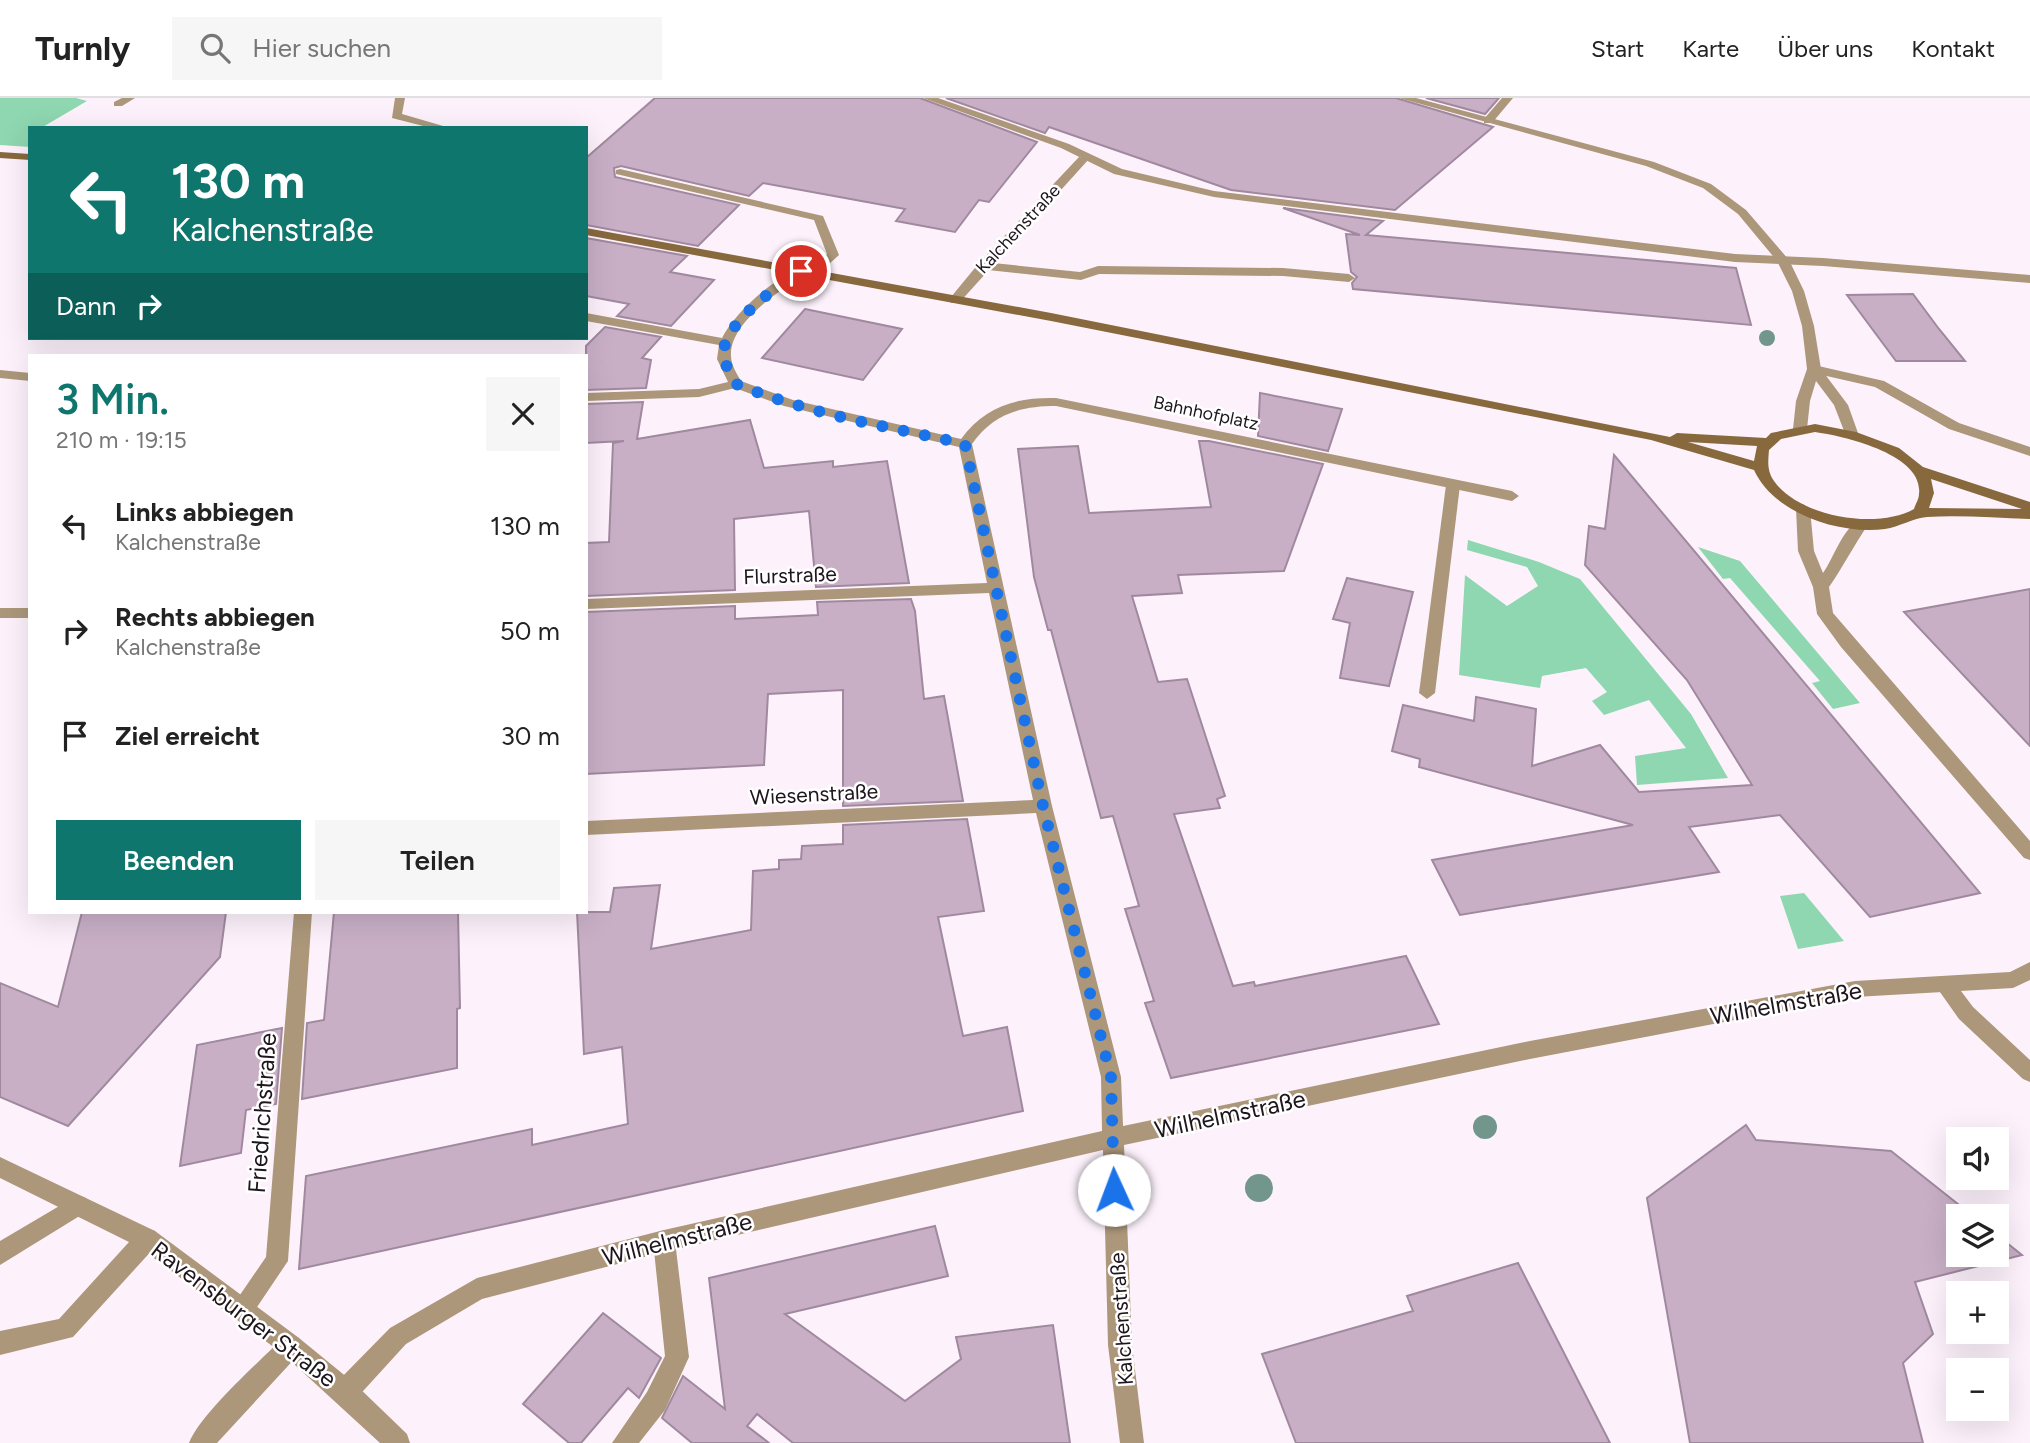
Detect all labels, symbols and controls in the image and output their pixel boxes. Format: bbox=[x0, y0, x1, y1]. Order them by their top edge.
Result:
search box bbox=[172, 17, 662, 80]
text: Turnly bbox=[35, 29, 130, 68]
icon: search bbox=[196, 29, 234, 67]
text: Hier suchen bbox=[252, 32, 391, 64]
text: Start bbox=[1591, 34, 1644, 63]
text: Karte bbox=[1682, 34, 1739, 63]
text: Über uns bbox=[1777, 34, 1873, 63]
text: Kontakt bbox=[1911, 34, 1995, 63]
text: 130 m bbox=[171, 151, 305, 210]
icon: left bbox=[56, 154, 147, 245]
street label: Kalchenstraße bbox=[971, 180, 1065, 278]
text: Kalchenstraße bbox=[171, 211, 374, 249]
pin bbox=[771, 241, 831, 301]
icon: arrive bbox=[782, 252, 820, 290]
icon: right bbox=[130, 287, 168, 325]
text: Dann bbox=[56, 290, 116, 322]
text: 3 Min. bbox=[56, 374, 169, 425]
button: close bbox=[486, 377, 560, 451]
street label: Bahnhofplatz bbox=[1151, 391, 1261, 435]
text: 210 m · 19:15 bbox=[56, 426, 187, 454]
text: Links abbiegen bbox=[115, 496, 294, 528]
icon: left bbox=[56, 507, 94, 545]
text: 130 m bbox=[490, 510, 560, 542]
text: Kalchenstraße bbox=[115, 528, 261, 556]
street label: Flurstraße bbox=[743, 561, 837, 589]
text: Rechts abbiegen bbox=[115, 601, 315, 633]
icon: right bbox=[56, 612, 94, 650]
text: 50 m bbox=[500, 615, 560, 647]
text: Kalchenstraße bbox=[115, 633, 261, 661]
icon: arrive bbox=[56, 717, 94, 755]
text: Ziel erreicht bbox=[115, 720, 260, 752]
text: 30 m bbox=[501, 720, 560, 752]
street label: Wiesenstraße bbox=[749, 778, 879, 810]
button: Beenden bbox=[56, 820, 301, 900]
button: Teilen bbox=[315, 820, 560, 900]
street label: Wilhelmstraße bbox=[1708, 975, 1864, 1031]
street label: Friedrichstraße bbox=[242, 1032, 282, 1194]
street label: Wilhelmstraße bbox=[1152, 1084, 1308, 1144]
map controls bbox=[1946, 1127, 2009, 1421]
button: sound bbox=[1946, 1127, 2009, 1190]
position arrow bbox=[1077, 1153, 1151, 1227]
button: layers bbox=[1946, 1204, 2009, 1267]
street label: Wilhelmstraße bbox=[599, 1206, 755, 1272]
street label: Ravensburger Straße bbox=[146, 1235, 342, 1393]
street label: Kalchenstraße bbox=[1104, 1252, 1138, 1386]
button: + bbox=[1946, 1281, 2009, 1344]
button: − bbox=[1946, 1358, 2009, 1421]

